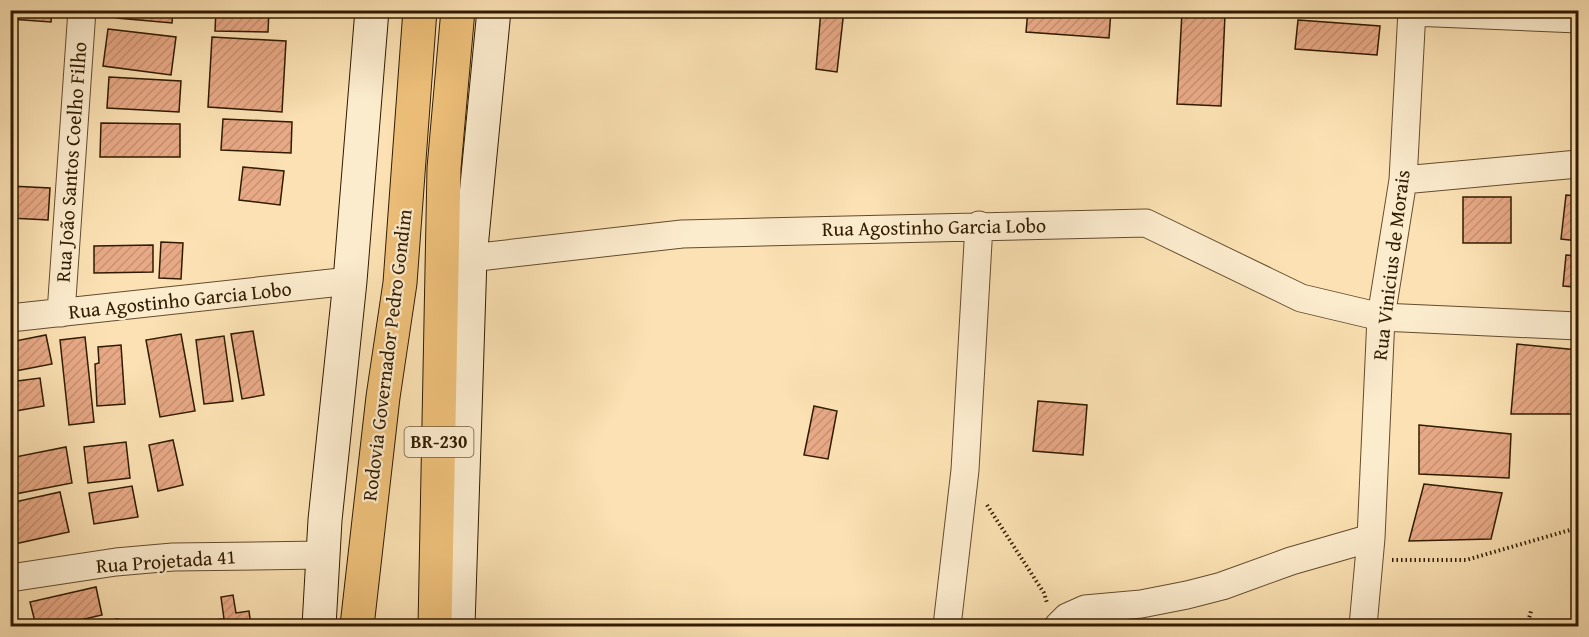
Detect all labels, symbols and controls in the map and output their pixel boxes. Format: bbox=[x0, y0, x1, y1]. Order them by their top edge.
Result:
street label: Rua João Santos Coelho Filho bbox=[48, 41, 93, 283]
street label: Rua Vinicius de Morais bbox=[1364, 168, 1417, 362]
street label: Rodovia Governador Pedro Gondim bbox=[354, 207, 419, 502]
street label: Rua Agostinho Garcia Lobo bbox=[822, 210, 1046, 243]
street label: Rua Agostinho Garcia Lobo bbox=[67, 273, 293, 326]
road number: BR-230 bbox=[404, 427, 474, 457]
street label: Rua Projetada 41 bbox=[95, 541, 237, 580]

